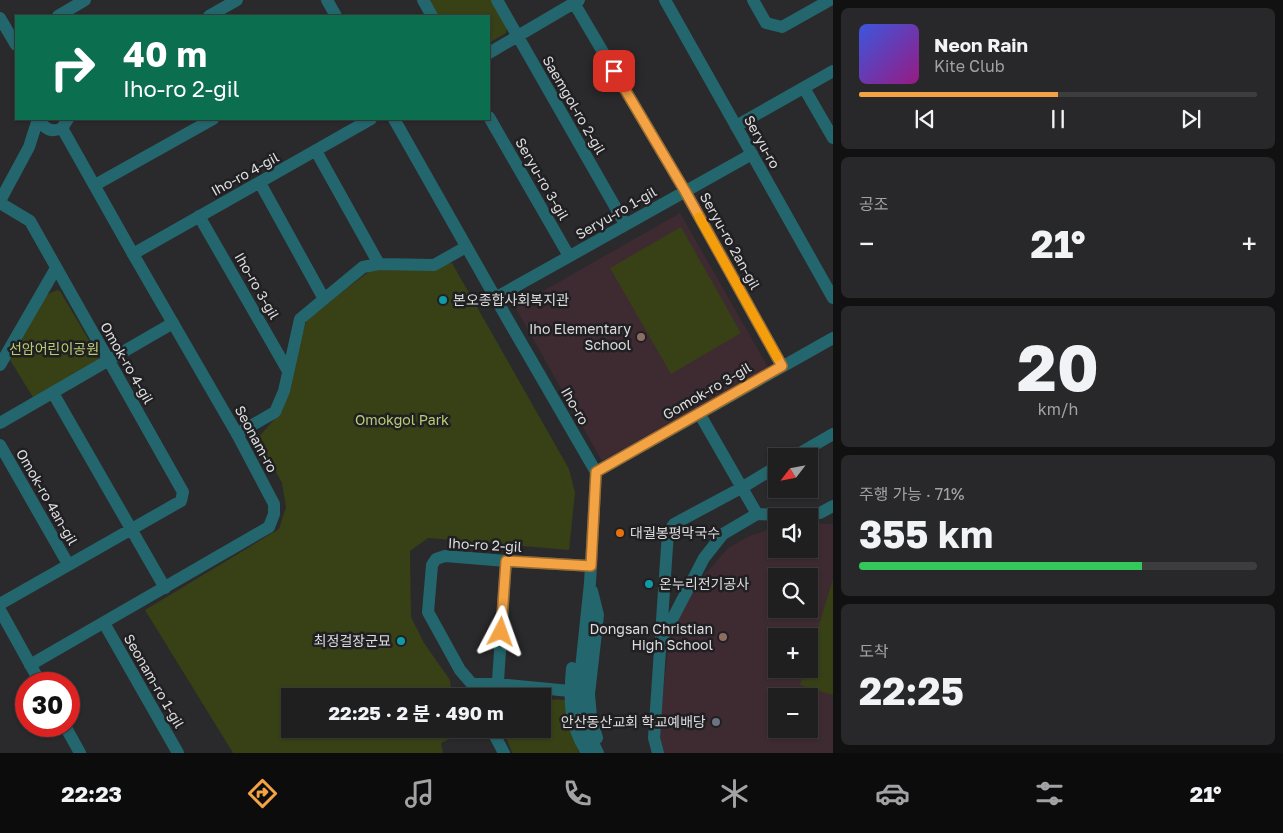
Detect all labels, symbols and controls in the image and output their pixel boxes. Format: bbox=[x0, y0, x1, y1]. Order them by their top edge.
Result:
text: 40 m bbox=[123, 33, 207, 75]
text: Neon Rain bbox=[934, 33, 1028, 56]
icon: right bbox=[40, 35, 105, 100]
pin bbox=[593, 50, 635, 92]
street label: Saemgol-ro 2-gil bbox=[539, 52, 610, 157]
text: Kite Club bbox=[934, 56, 1005, 76]
icon: arrive bbox=[600, 57, 628, 85]
text: Iho-ro 2-gil bbox=[123, 75, 240, 102]
icon: previous bbox=[911, 105, 939, 133]
icon: pause bbox=[1044, 105, 1072, 133]
icon: next bbox=[1177, 105, 1205, 133]
street label: Seryu-ro bbox=[741, 112, 784, 171]
street label: Seryu-ro 3-gil bbox=[512, 135, 573, 223]
street label: Iho-ro 4-gil bbox=[208, 148, 282, 199]
street label: Seryu-ro 1-gil bbox=[572, 183, 659, 243]
street label: Seryu-ro 2an-gil bbox=[697, 189, 764, 292]
text: 공조 bbox=[859, 194, 888, 214]
text: 21° bbox=[1031, 221, 1086, 266]
text: − bbox=[859, 227, 874, 260]
text: + bbox=[1242, 227, 1257, 260]
street label: Iho-ro 3-gil bbox=[231, 249, 283, 322]
place label: 본오종합사회복지관 bbox=[453, 291, 569, 308]
marker: 본오종합사회복지관 bbox=[437, 294, 449, 306]
street label: Omok-ro 4-gil bbox=[97, 319, 158, 407]
place label: Iho Elementary School bbox=[529, 320, 631, 353]
text: 20 bbox=[1017, 327, 1099, 405]
marker: Iho Elementary School bbox=[635, 331, 647, 343]
park label: 선암어린이공원 bbox=[9, 340, 99, 357]
street label: Gomok-ro 3-gil bbox=[659, 358, 754, 423]
street label: Iho-ro bbox=[558, 384, 593, 428]
text: km/h bbox=[1038, 399, 1078, 419]
street label: Seonam-ro bbox=[232, 402, 281, 475]
park label: Omokgol Park bbox=[355, 411, 449, 428]
street label: Omok-ro 4an-gil bbox=[13, 446, 82, 548]
north arrow bbox=[768, 448, 818, 498]
map controls bbox=[768, 448, 818, 738]
text: 주행 가능 · 71% bbox=[859, 484, 964, 504]
button: sound bbox=[768, 508, 818, 558]
text: 355 km bbox=[859, 511, 993, 556]
place label: 대궐봉평막국수 bbox=[630, 524, 720, 541]
marker: 대궐봉평막국수 bbox=[614, 527, 626, 539]
street label: Iho-ro 2-gil bbox=[448, 534, 523, 555]
button: search bbox=[768, 568, 818, 618]
place label: 온누리전기공사 bbox=[659, 575, 749, 592]
marker: 온누리전기공사 bbox=[643, 578, 655, 590]
position arrow bbox=[474, 605, 526, 657]
place label: Dongsan Christian High School bbox=[590, 620, 713, 653]
button: + bbox=[768, 628, 818, 678]
street label: Seonam-ro 1-gil bbox=[121, 631, 188, 731]
marker: Dongsan Christian High School bbox=[717, 631, 729, 643]
place label: 최정걸장군묘 bbox=[314, 632, 391, 649]
marker: 최정걸장군묘 bbox=[395, 635, 407, 647]
text: 도착 bbox=[859, 641, 888, 661]
text: 22:25 bbox=[859, 668, 964, 713]
speed limit sign: 30 bbox=[15, 672, 80, 737]
button: − bbox=[768, 688, 818, 738]
text: 22:25 · 2 분 · 490 m bbox=[328, 701, 504, 724]
place label: 안산동산교회 학교예배당 bbox=[561, 713, 706, 730]
marker: 안산동산교회 학교예배당 bbox=[710, 716, 722, 728]
icon: directions bbox=[245, 776, 280, 811]
icon: music bbox=[402, 776, 437, 811]
icon: phone bbox=[560, 776, 595, 811]
icon: climate bbox=[717, 776, 752, 811]
icon: car bbox=[875, 776, 910, 811]
icon: filters bbox=[1032, 776, 1067, 811]
text: 22:23 bbox=[61, 780, 122, 807]
text: 21° bbox=[1190, 780, 1222, 807]

